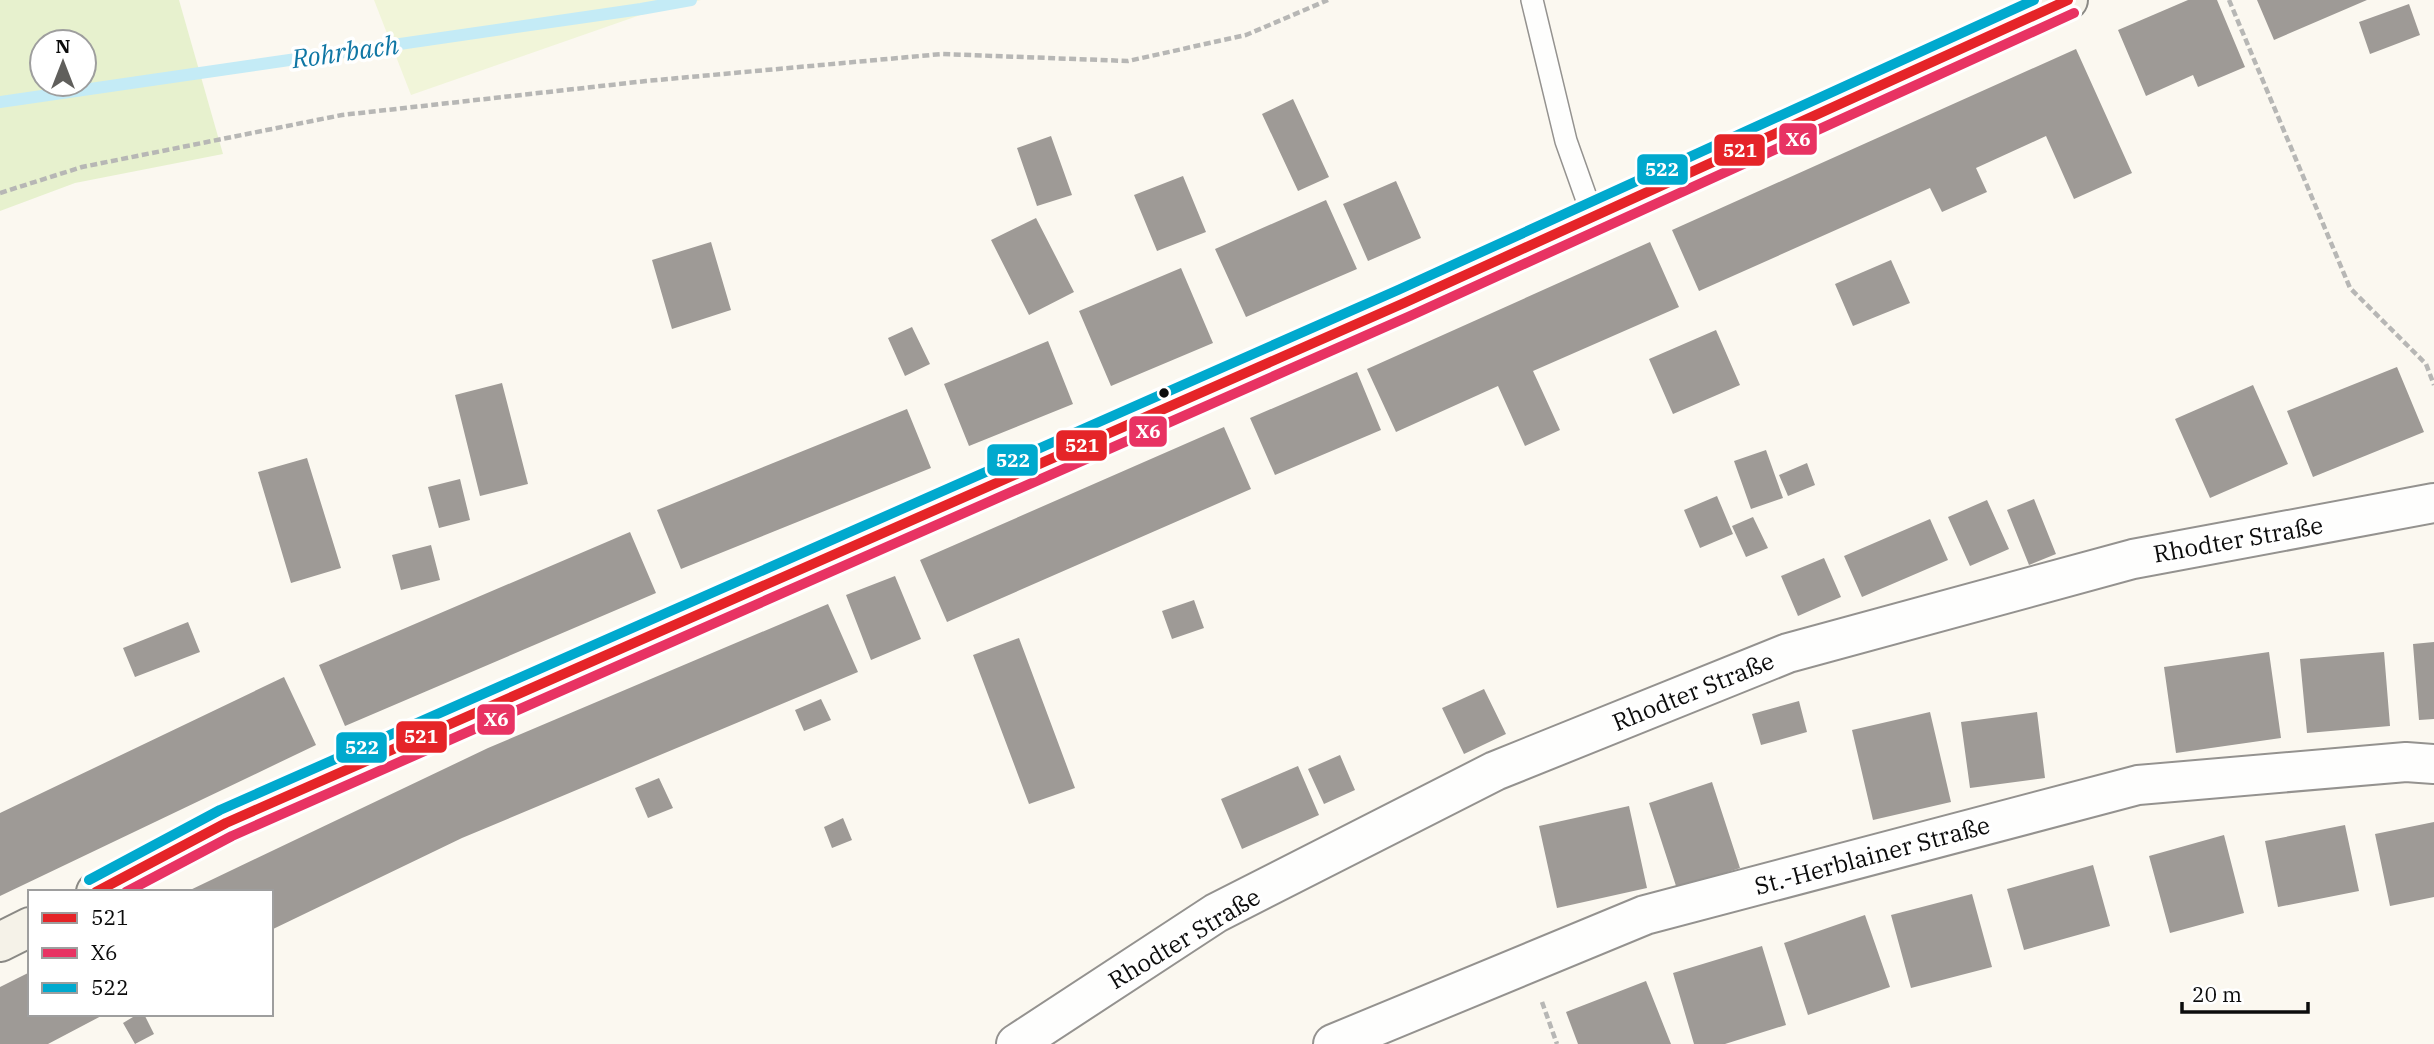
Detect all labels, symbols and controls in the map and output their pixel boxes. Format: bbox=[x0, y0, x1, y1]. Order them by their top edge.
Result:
water label: Rohrbach bbox=[288, 27, 401, 75]
north arrow bbox=[28, 28, 98, 98]
text: N bbox=[55, 34, 71, 58]
line badge: X6 bbox=[1778, 122, 1818, 156]
text: X6 bbox=[1785, 127, 1811, 151]
line badge: 521 bbox=[1713, 133, 1766, 167]
text: 521 bbox=[1723, 138, 1757, 162]
line badge: 522 bbox=[1636, 153, 1689, 186]
text: 522 bbox=[1645, 157, 1679, 181]
unlabelled marker bbox=[1157, 386, 1171, 400]
line badge: X6 bbox=[1128, 415, 1168, 448]
text: X6 bbox=[1135, 419, 1161, 443]
line badge: 521 bbox=[1055, 429, 1108, 462]
text: 521 bbox=[1065, 433, 1099, 457]
line badge: 522 bbox=[986, 443, 1039, 477]
text: 522 bbox=[996, 448, 1030, 472]
street label: Rhodter Straße bbox=[2151, 508, 2325, 570]
street label: Rhodter Straße bbox=[1607, 644, 1779, 738]
line badge: X6 bbox=[476, 703, 516, 736]
text: X6 bbox=[483, 707, 509, 731]
line badge: 521 bbox=[395, 720, 448, 754]
text: 521 bbox=[404, 724, 438, 748]
line badge: 522 bbox=[335, 731, 388, 764]
text: 522 bbox=[345, 735, 379, 759]
street label: St.-Herblainer Straße bbox=[1751, 808, 1993, 902]
street label: Rhodter Straße bbox=[1102, 880, 1266, 996]
legend bbox=[28, 890, 273, 1016]
text: 521 bbox=[91, 903, 129, 931]
text: X6 bbox=[91, 938, 118, 966]
scale bar bbox=[2182, 970, 2308, 1014]
text: 522 bbox=[91, 973, 129, 1001]
text: 20 m bbox=[2192, 980, 2242, 1008]

